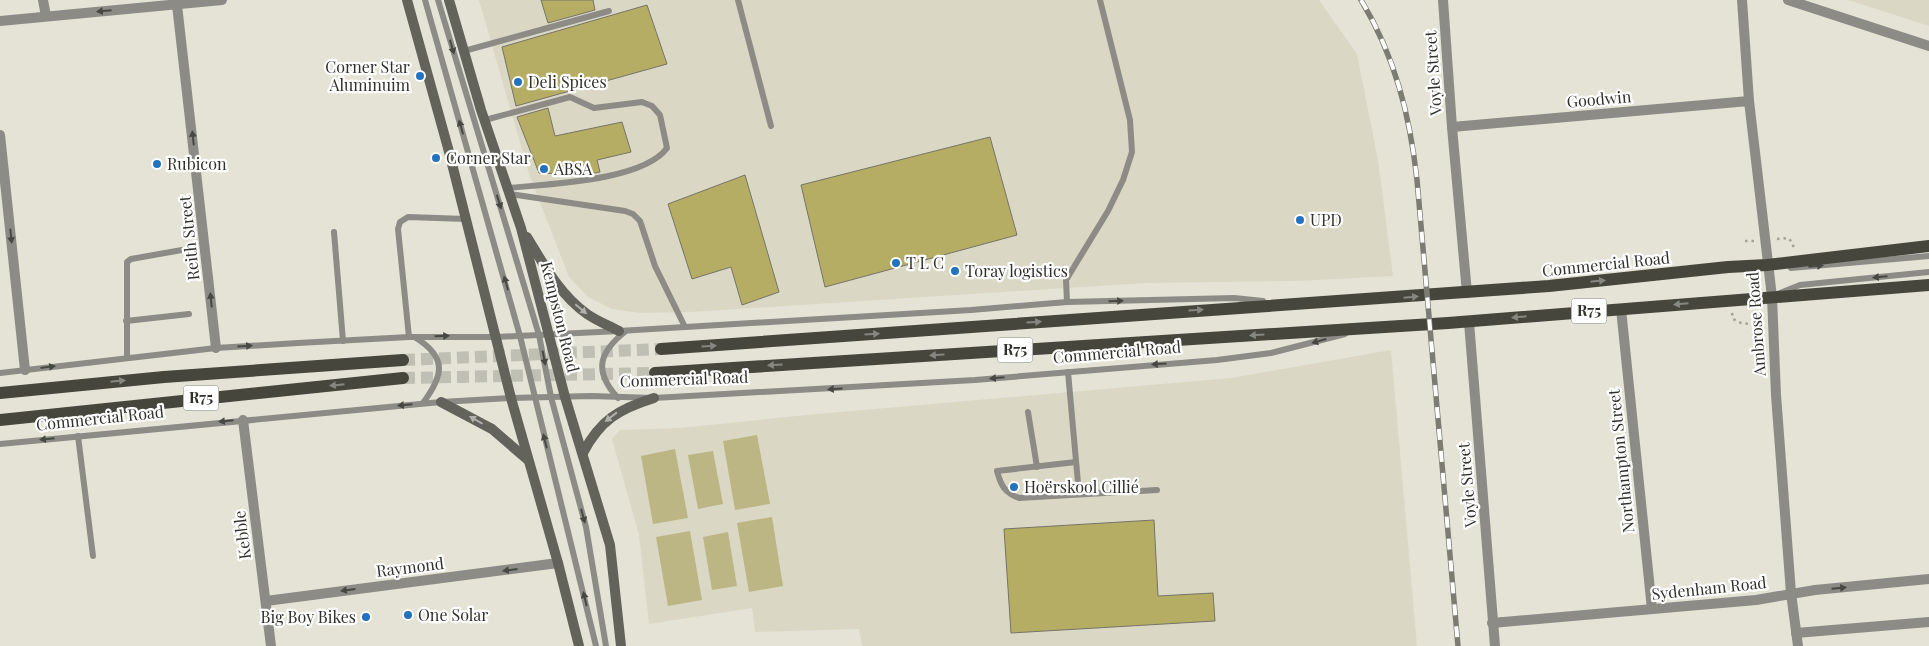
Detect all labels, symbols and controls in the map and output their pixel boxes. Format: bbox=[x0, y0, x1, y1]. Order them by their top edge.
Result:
one-way arrow bbox=[96, 7, 112, 15]
street label: Voyle Street bbox=[1419, 30, 1446, 117]
one-way arrow bbox=[448, 39, 456, 54]
place label: Corner Star Aluminuim bbox=[325, 56, 410, 95]
marker: Corner Star Aluminuim bbox=[414, 70, 426, 82]
place label: Deli Spices bbox=[528, 71, 607, 92]
marker: Deli Spices bbox=[512, 76, 524, 88]
street label: Goodwin bbox=[1566, 85, 1633, 112]
one-way arrow bbox=[457, 119, 465, 134]
one-way arrow bbox=[188, 130, 196, 146]
place label: Corner Star bbox=[446, 147, 531, 168]
marker: Corner Star bbox=[430, 152, 442, 164]
place label: Rubicon bbox=[167, 153, 227, 174]
marker: Rubicon bbox=[151, 158, 163, 170]
place label: ABSA bbox=[553, 158, 593, 179]
marker: ABSA bbox=[538, 163, 550, 175]
street label: Reith Street bbox=[174, 194, 203, 282]
one-way arrow bbox=[495, 195, 503, 210]
place label: UPD bbox=[1310, 209, 1342, 230]
marker: UPD bbox=[1294, 214, 1306, 226]
one-way arrow bbox=[7, 228, 15, 244]
street label: Commercial Road bbox=[1541, 246, 1671, 281]
place label: T L C bbox=[906, 252, 944, 273]
marker: T L C bbox=[890, 257, 902, 269]
street label: Kempston Road bbox=[537, 259, 584, 375]
place label: Toray logistics bbox=[965, 260, 1068, 281]
one-way arrow bbox=[1808, 262, 1824, 270]
marker: Toray logistics bbox=[949, 265, 961, 277]
street label: Ambrose Road bbox=[1741, 271, 1770, 378]
one-way arrow bbox=[1872, 273, 1888, 281]
one-way arrow bbox=[501, 276, 509, 291]
one-way arrow bbox=[1590, 277, 1606, 285]
one-way arrow bbox=[207, 292, 215, 308]
one-way arrow bbox=[1403, 293, 1419, 301]
one-way arrow bbox=[1108, 296, 1124, 304]
road number: R75 bbox=[1572, 298, 1606, 324]
one-way arrow bbox=[1672, 300, 1688, 308]
one-way arrow bbox=[574, 303, 587, 314]
one-way arrow bbox=[1188, 306, 1204, 314]
one-way arrow bbox=[1511, 314, 1527, 322]
one-way arrow bbox=[1026, 318, 1042, 326]
one-way arrow bbox=[864, 329, 880, 337]
one-way arrow bbox=[1248, 331, 1264, 339]
one-way arrow bbox=[434, 332, 450, 340]
street label: Commercial Road bbox=[1052, 335, 1182, 368]
road number: R75 bbox=[998, 338, 1032, 362]
one-way arrow bbox=[1312, 338, 1327, 346]
one-way arrow bbox=[702, 341, 718, 349]
one-way arrow bbox=[237, 342, 253, 350]
one-way arrow bbox=[540, 351, 548, 367]
one-way arrow bbox=[929, 351, 945, 359]
one-way arrow bbox=[1151, 361, 1167, 369]
one-way arrow bbox=[767, 362, 783, 370]
one-way arrow bbox=[41, 363, 57, 371]
street label: Commercial Road bbox=[619, 366, 749, 391]
one-way arrow bbox=[989, 375, 1005, 383]
one-way arrow bbox=[110, 377, 126, 385]
one-way arrow bbox=[329, 381, 345, 389]
road number: R75 bbox=[184, 386, 218, 410]
one-way arrow bbox=[827, 386, 843, 394]
street label: Northampton Street bbox=[1602, 388, 1638, 534]
street label: Commercial Road bbox=[35, 400, 165, 435]
one-way arrow bbox=[397, 401, 413, 409]
one-way arrow bbox=[605, 412, 618, 422]
one-way arrow bbox=[470, 416, 483, 425]
one-way arrow bbox=[218, 418, 234, 426]
one-way arrow bbox=[541, 433, 549, 448]
one-way arrow bbox=[39, 435, 55, 443]
street label: Voyle Street bbox=[1452, 442, 1481, 529]
place label: Hoërskool Cillié bbox=[1024, 476, 1139, 497]
marker: Hoërskool Cillié bbox=[1008, 481, 1020, 493]
one-way arrow bbox=[579, 508, 587, 524]
street label: Kebble bbox=[228, 509, 255, 561]
street label: Raymond bbox=[375, 552, 445, 581]
one-way arrow bbox=[501, 566, 517, 574]
street label: Sydenham Road bbox=[1650, 571, 1767, 604]
one-way arrow bbox=[1831, 583, 1847, 591]
one-way arrow bbox=[340, 586, 356, 594]
one-way arrow bbox=[581, 591, 589, 606]
place label: One Solar bbox=[418, 604, 488, 625]
place label: Big Boy Bikes bbox=[261, 606, 356, 627]
marker: One Solar bbox=[402, 609, 414, 621]
marker: Big Boy Bikes bbox=[360, 611, 372, 623]

